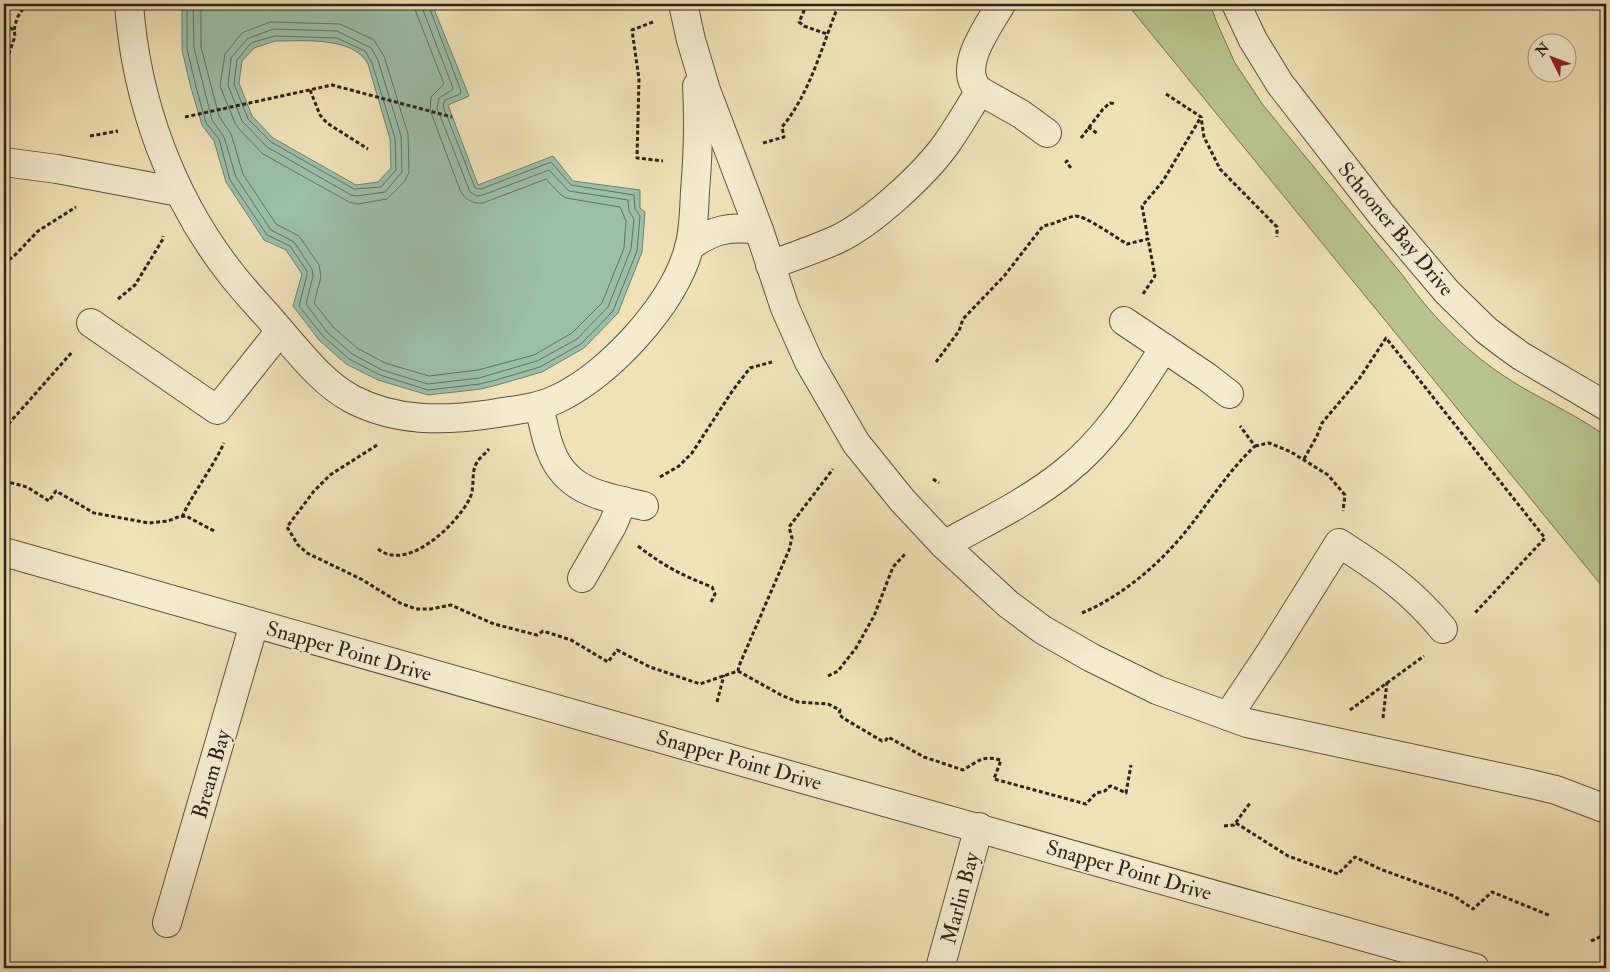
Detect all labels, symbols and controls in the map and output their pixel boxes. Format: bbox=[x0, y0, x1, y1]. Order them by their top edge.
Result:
north arrow bbox=[1528, 32, 1578, 82]
text: N bbox=[1532, 39, 1554, 61]
street label: Schooner Bay Drive bbox=[1332, 157, 1460, 302]
street label: Snapper Point Drive bbox=[263, 615, 435, 688]
street label: Snapper Point Drive bbox=[653, 724, 825, 797]
street label: Bream Bay bbox=[186, 726, 237, 822]
street label: Snapper Point Drive bbox=[1043, 834, 1215, 907]
street label: Marlin Bay bbox=[935, 848, 986, 947]

